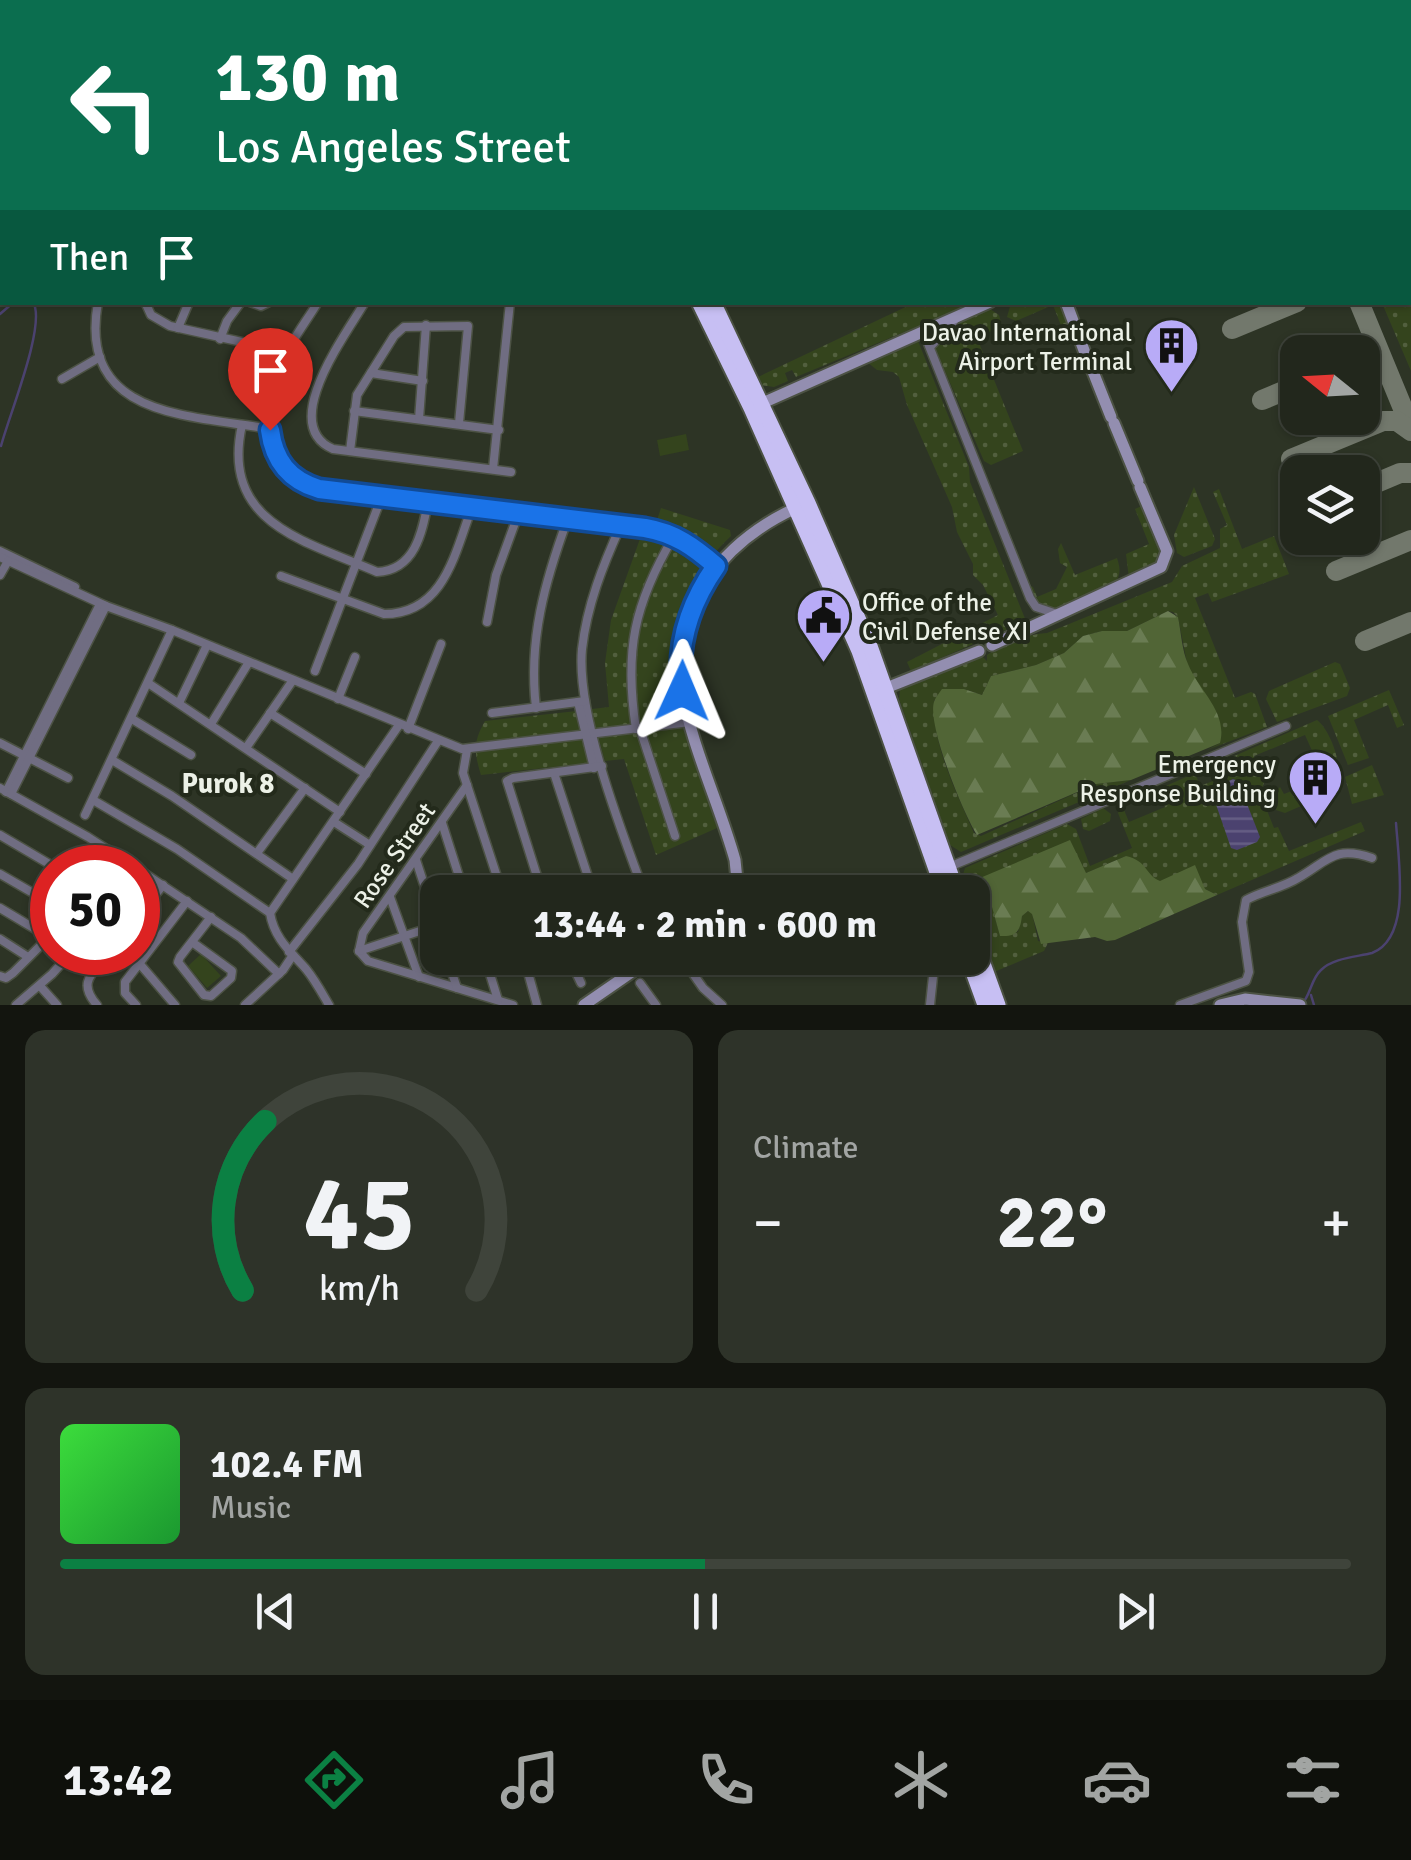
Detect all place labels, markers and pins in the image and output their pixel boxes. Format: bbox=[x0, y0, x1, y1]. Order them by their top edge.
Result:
building icon: Davao International Airport Terminal bbox=[1141, 316, 1201, 395]
place label: Davao International Airport Terminal bbox=[922, 317, 1132, 377]
pin bbox=[228, 328, 313, 431]
public building icon: Office of the Civil Defense XI bbox=[793, 586, 853, 665]
place label: Office of the Civil Defense XI bbox=[862, 587, 1028, 647]
building icon: Emergency Response Building bbox=[1285, 748, 1345, 827]
place label: Emergency Response Building bbox=[1080, 749, 1276, 809]

